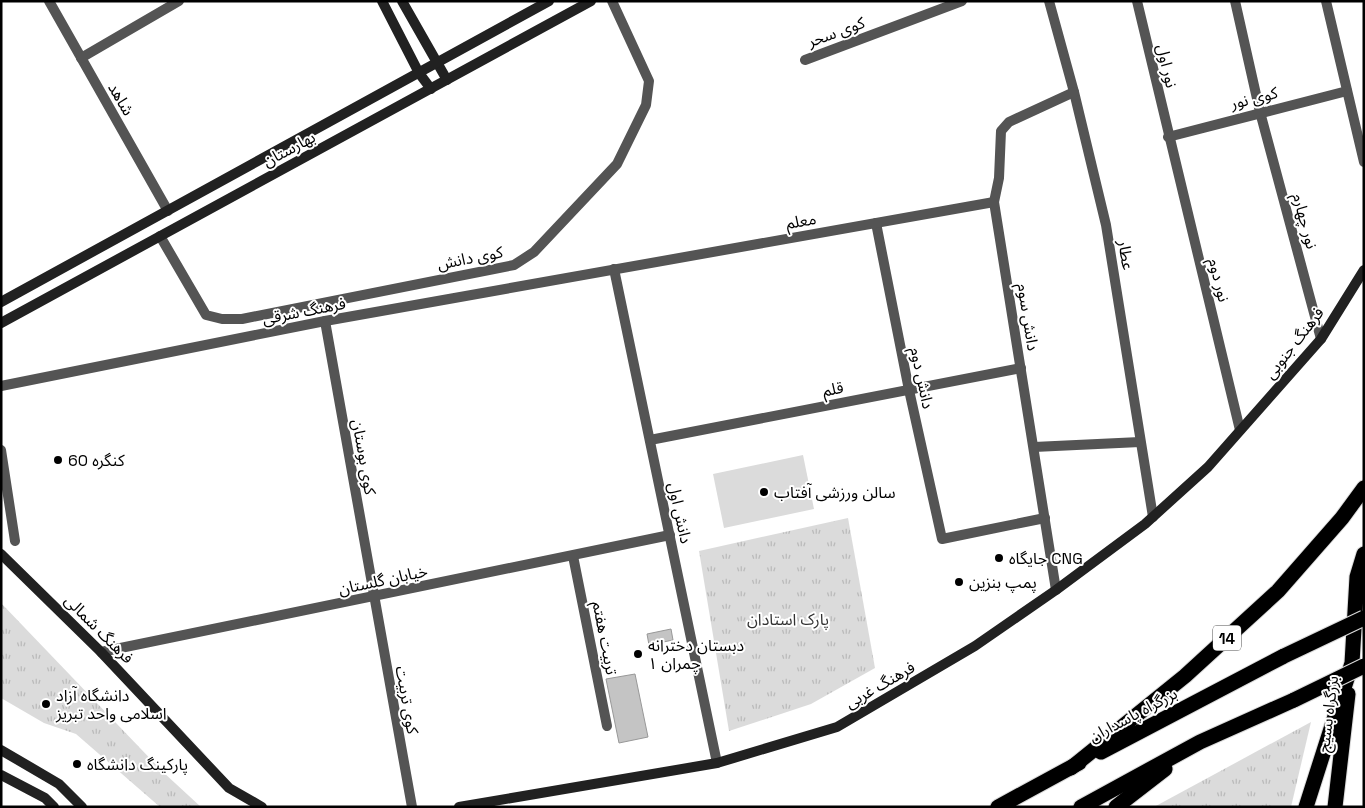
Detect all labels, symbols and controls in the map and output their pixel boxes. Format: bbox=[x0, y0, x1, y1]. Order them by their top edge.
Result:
street label: کوی سحر bbox=[804, 12, 868, 52]
street label: نور اول bbox=[1152, 42, 1182, 90]
street label: شاهد bbox=[103, 79, 139, 119]
street label: کوی نور bbox=[1227, 82, 1280, 114]
street label: بهارستان bbox=[259, 126, 319, 172]
street label: نور چهارم bbox=[1286, 191, 1323, 252]
street label: معلم bbox=[784, 208, 818, 236]
street label: عطار bbox=[1113, 238, 1139, 271]
street label: کوی دانش bbox=[435, 241, 505, 275]
street label: نور دوم bbox=[1202, 256, 1235, 305]
street label: دانش سوم bbox=[1010, 282, 1044, 353]
street label: فرهنگ شرقی bbox=[260, 293, 348, 329]
street label: فرهنگ جنوبی bbox=[1259, 303, 1329, 383]
street label: دانش دوم bbox=[903, 345, 939, 411]
street label: قلم bbox=[821, 377, 846, 403]
street label: کوی بوستان bbox=[347, 418, 381, 497]
place label: کنگره 60 bbox=[68, 450, 125, 471]
marker: کنگره 60 bbox=[52, 454, 64, 466]
street label: دانش اول bbox=[663, 480, 697, 546]
place label: سالن ورزشی آفتاب bbox=[774, 482, 895, 503]
marker: سالن ورزشی آفتاب bbox=[758, 486, 770, 498]
place label: جایگاه CNG bbox=[1009, 548, 1083, 569]
marker: جایگاه CNG bbox=[993, 552, 1005, 564]
street label: خیابان گلستان bbox=[336, 560, 430, 600]
place label: پمپ بنزین bbox=[969, 572, 1037, 593]
marker: پمپ بنزین bbox=[953, 576, 965, 588]
street label: فرهنگ شمالی bbox=[60, 590, 138, 668]
street label: تربیت هفتم bbox=[586, 599, 622, 677]
park label: پارک استادان bbox=[747, 609, 829, 630]
road number: 14 bbox=[1213, 626, 1241, 650]
place label: دبستان دخترانه چمران ۱ bbox=[648, 635, 744, 674]
marker: دبستان دخترانه چمران ۱ bbox=[632, 648, 644, 660]
street label: فرهنگ غربی bbox=[841, 657, 919, 713]
street label: کوی تربیت bbox=[391, 664, 423, 736]
street label: بزرگراه بسیج bbox=[1313, 674, 1345, 754]
street label: بزرگراه پاسداران bbox=[1085, 683, 1181, 747]
place label: دانشگاه آزاد اسلامی واحد تبریز bbox=[55, 685, 166, 724]
marker: دانشگاه آزاد اسلامی واحد تبریز bbox=[40, 698, 52, 710]
place label: پارکینگ دانشگاه bbox=[87, 754, 188, 775]
marker: پارکینگ دانشگاه bbox=[71, 758, 83, 770]

